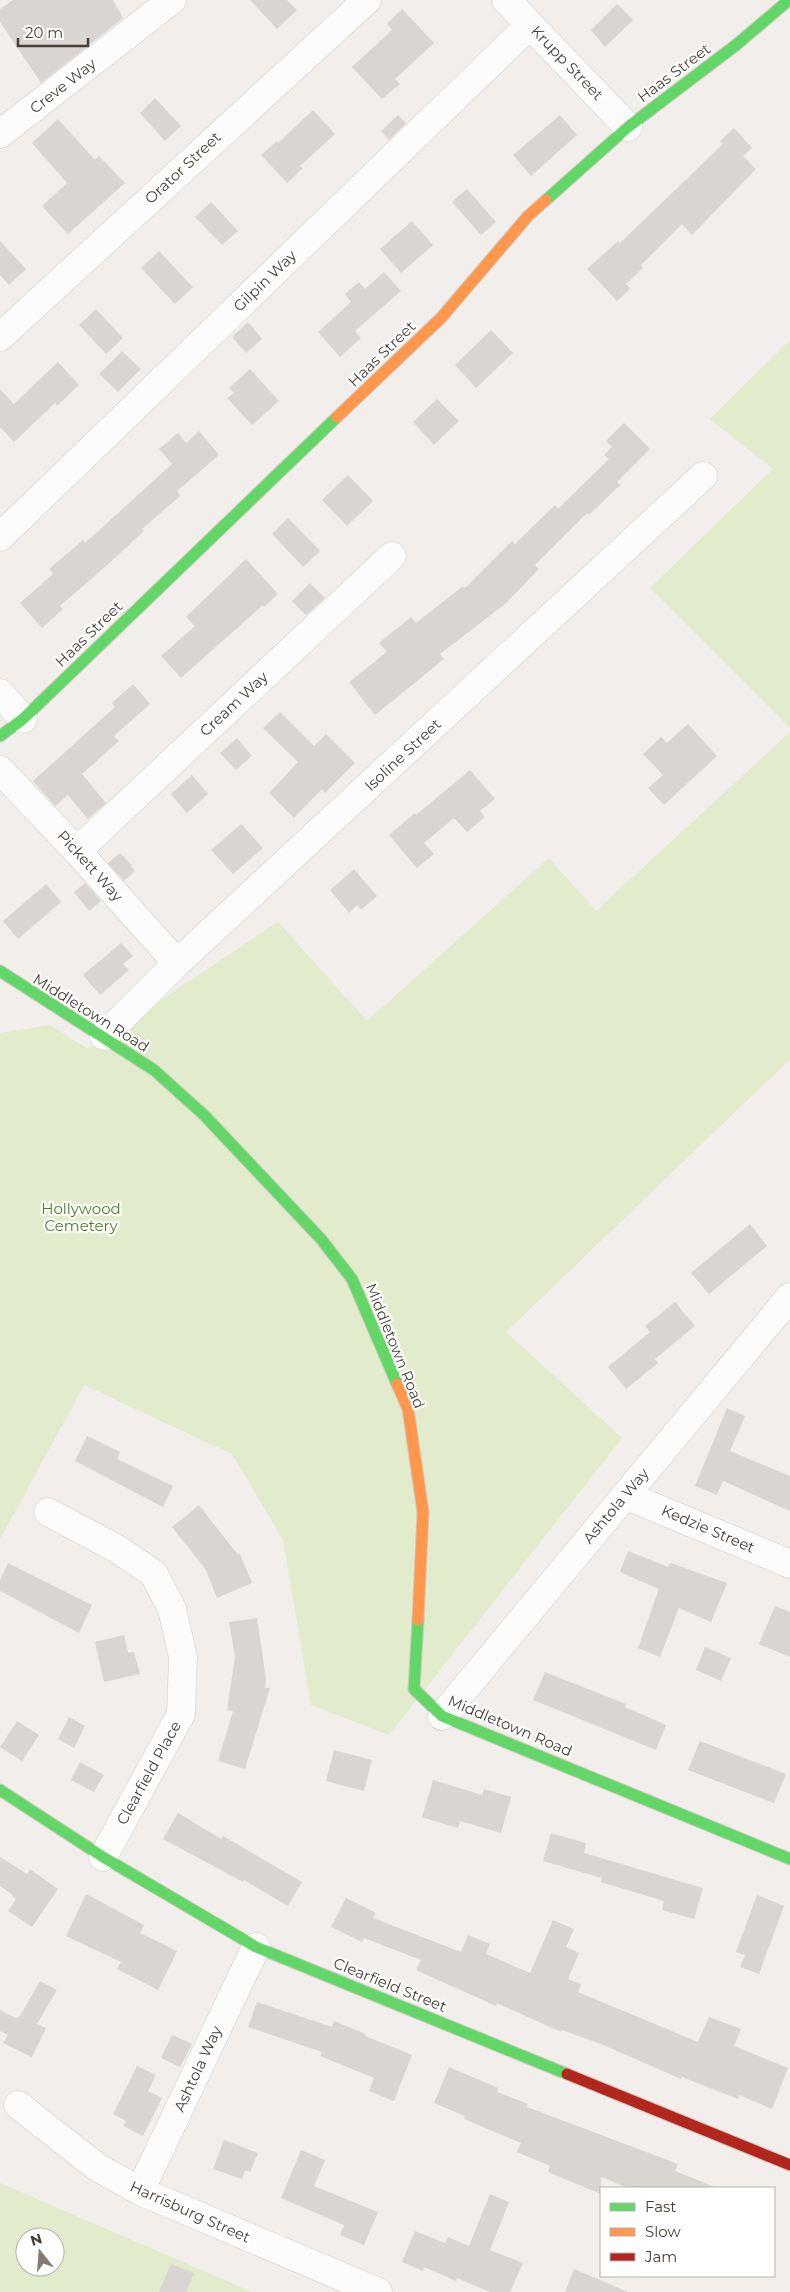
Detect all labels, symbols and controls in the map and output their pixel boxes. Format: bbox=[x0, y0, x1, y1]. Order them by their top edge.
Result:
scale bar bbox=[18, 15, 88, 47]
street label: Krupp Street bbox=[527, 21, 608, 104]
text: 20 m bbox=[25, 23, 63, 42]
street label: Haas Street bbox=[633, 39, 714, 106]
street label: Creve Way bbox=[26, 53, 100, 117]
street label: Orator Street bbox=[141, 127, 225, 208]
street label: Gilpin Way bbox=[229, 245, 301, 315]
street label: Haas Street bbox=[344, 317, 419, 391]
street label: Haas Street bbox=[51, 597, 126, 671]
street label: Cream Way bbox=[196, 667, 272, 740]
street label: Isoline Street bbox=[360, 714, 445, 795]
street label: Pickett Way bbox=[53, 826, 128, 906]
street label: Middletown Road bbox=[30, 969, 153, 1056]
park label: Hollywood Cemetery bbox=[41, 1199, 121, 1235]
street label: Middletown Road bbox=[362, 1280, 429, 1411]
street label: Ashtola Way bbox=[579, 1463, 653, 1547]
street label: Kedzie Street bbox=[659, 1500, 758, 1557]
street label: Middletown Road bbox=[445, 1691, 575, 1760]
street label: Clearfield Place bbox=[112, 1717, 185, 1828]
street label: Clearfield Street bbox=[331, 1953, 450, 2016]
street label: Ashtola Way bbox=[169, 2022, 226, 2115]
street label: Harrisburg Street bbox=[127, 2176, 253, 2247]
legend bbox=[600, 2187, 775, 2277]
text: Fast bbox=[645, 2197, 676, 2216]
text: Slow bbox=[645, 2222, 681, 2241]
north arrow bbox=[15, 2227, 65, 2277]
text: N bbox=[28, 2229, 44, 2250]
text: Jam bbox=[644, 2247, 677, 2266]

